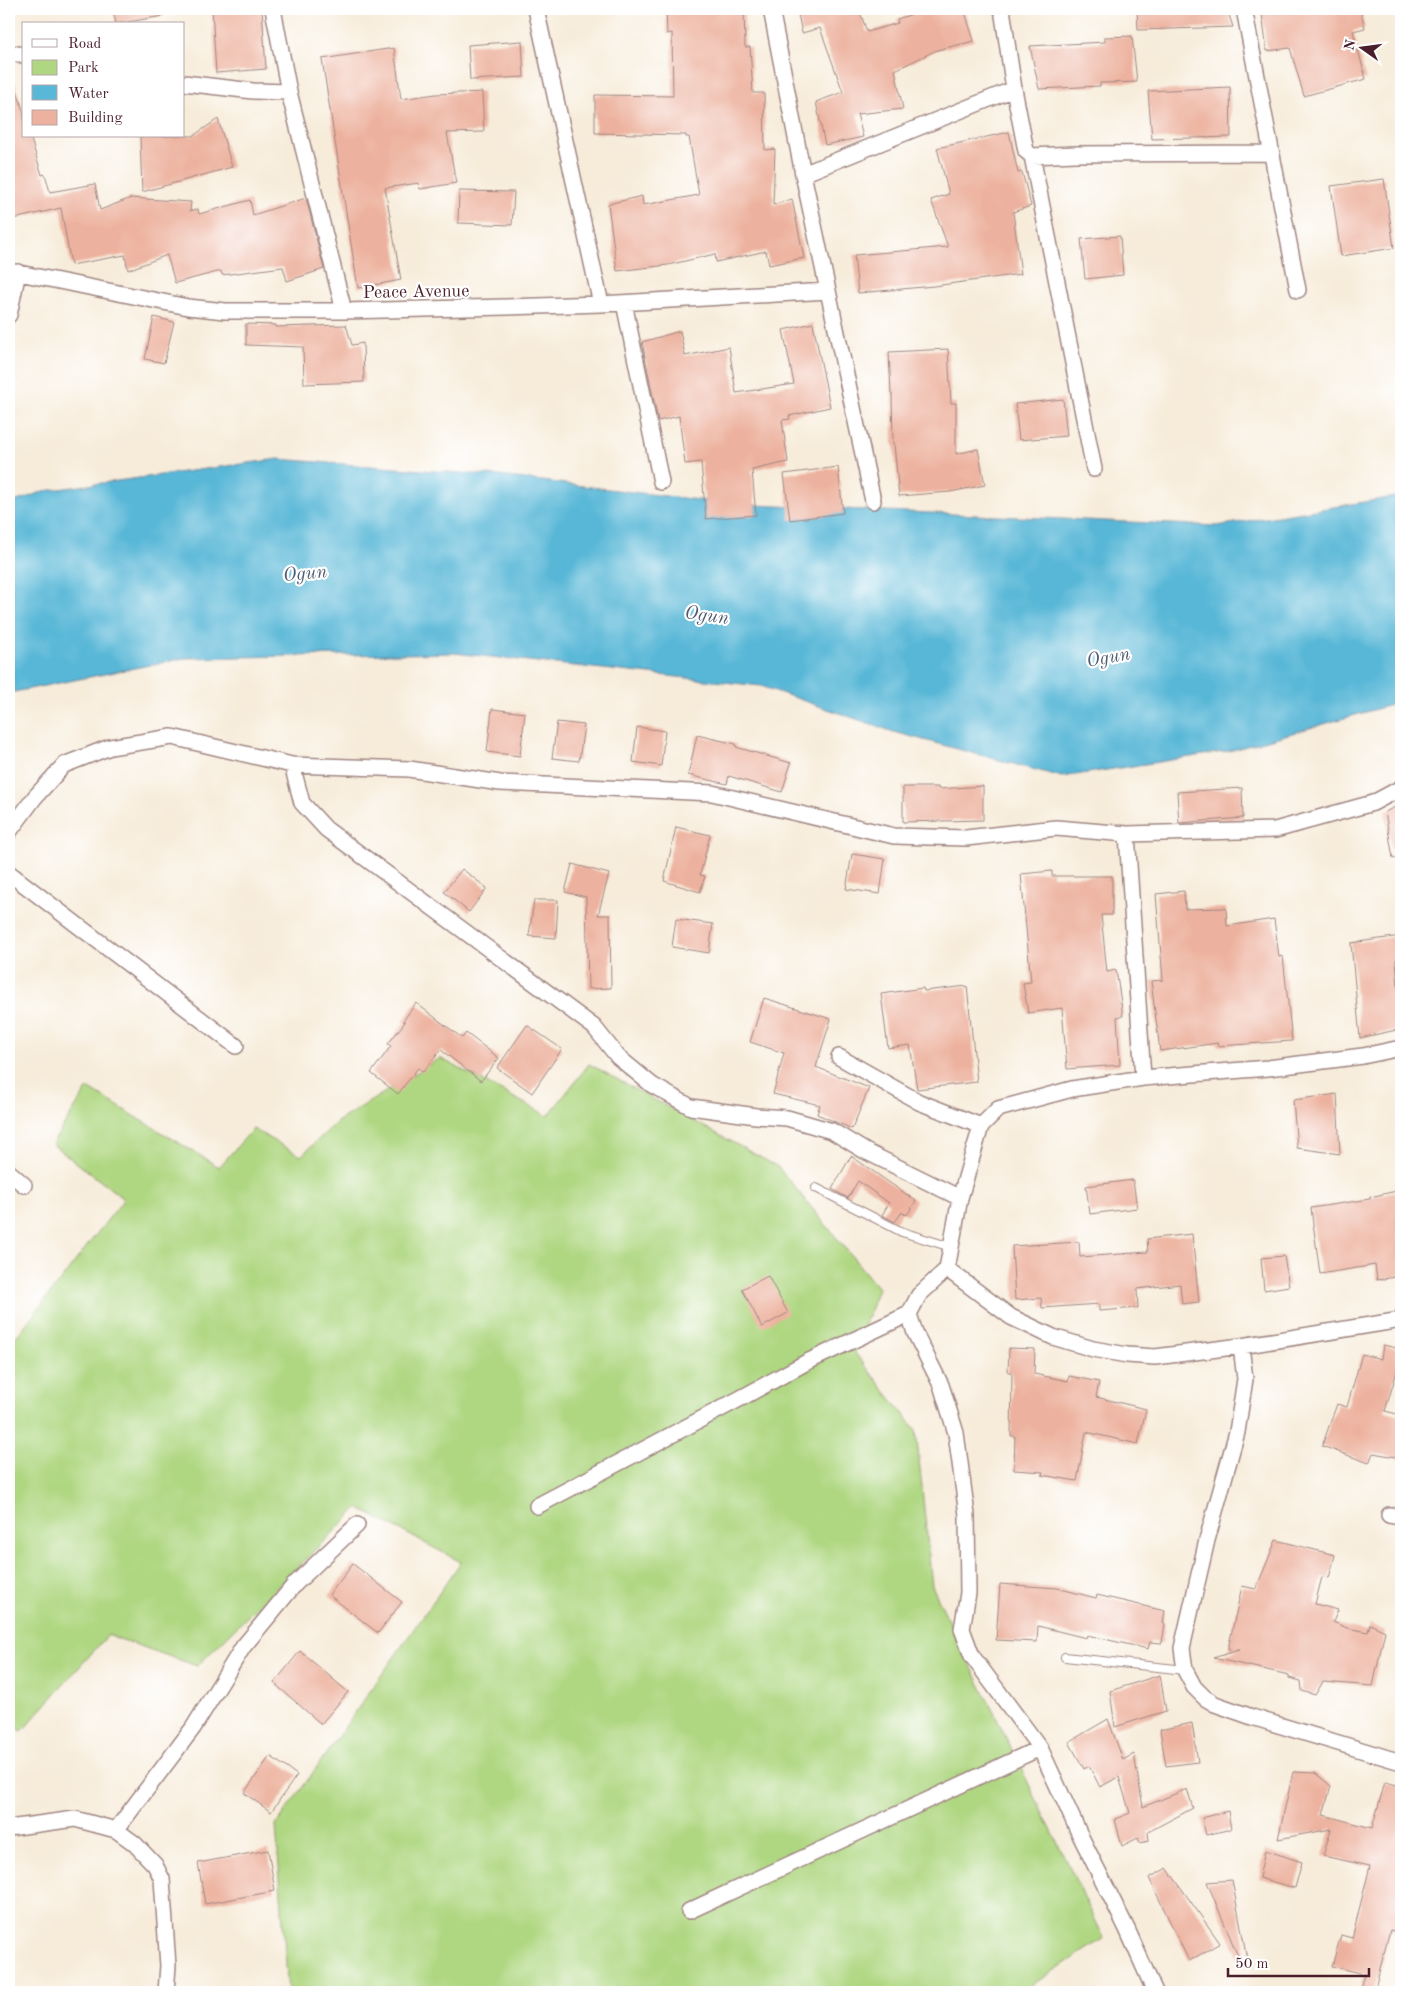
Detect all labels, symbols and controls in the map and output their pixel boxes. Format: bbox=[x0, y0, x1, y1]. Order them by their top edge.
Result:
legend bbox=[22, 22, 185, 138]
north arrow bbox=[1338, 22, 1388, 72]
text: Road bbox=[68, 37, 102, 52]
text: N bbox=[1342, 38, 1359, 52]
text: Park bbox=[68, 61, 99, 76]
text: Water bbox=[68, 87, 109, 102]
text: Building bbox=[68, 111, 123, 126]
street label: Peace Avenue bbox=[362, 282, 470, 302]
water label: Ogun bbox=[282, 563, 328, 586]
water label: Ogun bbox=[683, 604, 730, 629]
water label: Ogun bbox=[1085, 645, 1132, 672]
scale bar bbox=[1228, 1946, 1369, 1978]
text: 50 m bbox=[1235, 1957, 1269, 1972]

